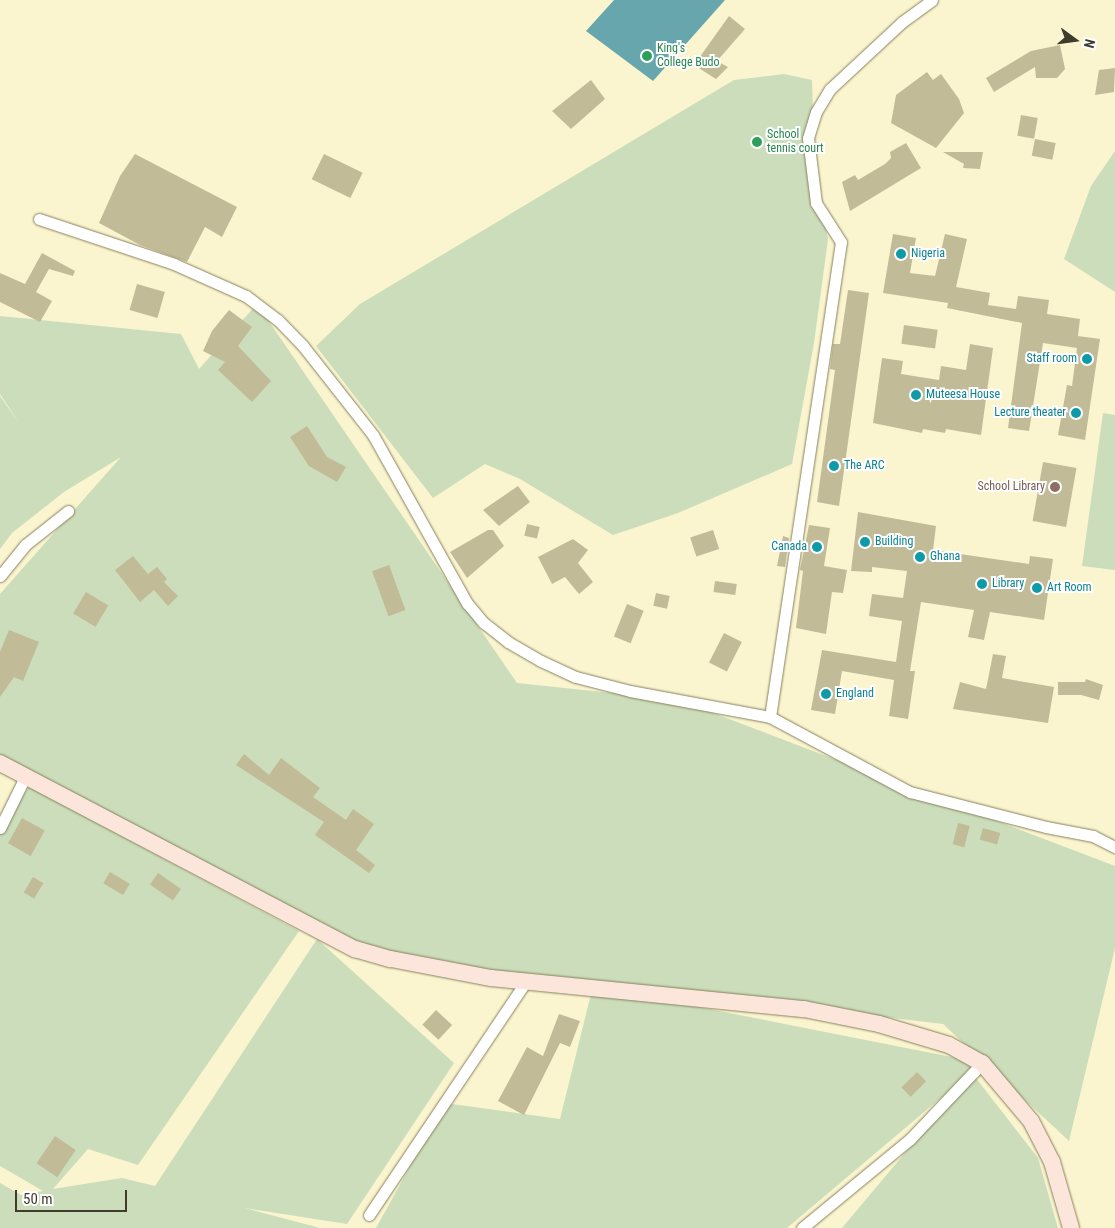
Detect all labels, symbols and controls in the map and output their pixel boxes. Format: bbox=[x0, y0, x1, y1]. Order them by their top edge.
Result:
north arrow bbox=[1050, 15, 1100, 65]
text: N bbox=[1081, 38, 1098, 50]
place label: King's College Budo bbox=[657, 42, 720, 70]
marker: King's College Budo bbox=[641, 50, 653, 62]
place label: School tennis court bbox=[767, 128, 824, 156]
marker: School tennis court bbox=[751, 136, 763, 148]
place label: Nigeria bbox=[911, 247, 945, 261]
marker: Nigeria bbox=[895, 248, 907, 260]
place label: Staff room bbox=[1027, 352, 1077, 366]
marker: Staff room bbox=[1081, 353, 1093, 365]
place label: Muteesa House bbox=[926, 388, 1000, 402]
marker: Muteesa House bbox=[910, 389, 922, 401]
place label: Lecture theater bbox=[994, 406, 1066, 420]
marker: Lecture theater bbox=[1070, 407, 1082, 419]
place label: The ARC bbox=[844, 459, 885, 473]
marker: The ARC bbox=[828, 460, 840, 472]
place label: School Library bbox=[978, 480, 1045, 494]
marker: School Library bbox=[1049, 481, 1061, 493]
place label: Building bbox=[875, 535, 913, 549]
marker: Building bbox=[859, 536, 871, 548]
place label: Canada bbox=[771, 540, 807, 554]
marker: Canada bbox=[811, 541, 823, 553]
place label: Ghana bbox=[930, 550, 960, 564]
marker: Ghana bbox=[914, 551, 926, 563]
place label: Library bbox=[992, 577, 1024, 591]
marker: Library bbox=[976, 578, 988, 590]
place label: Art Room bbox=[1047, 581, 1092, 595]
marker: Art Room bbox=[1031, 582, 1043, 594]
place label: England bbox=[836, 687, 874, 701]
marker: England bbox=[820, 688, 832, 700]
scale bar bbox=[18, 1180, 130, 1212]
text: 50 m bbox=[23, 1190, 53, 1208]

